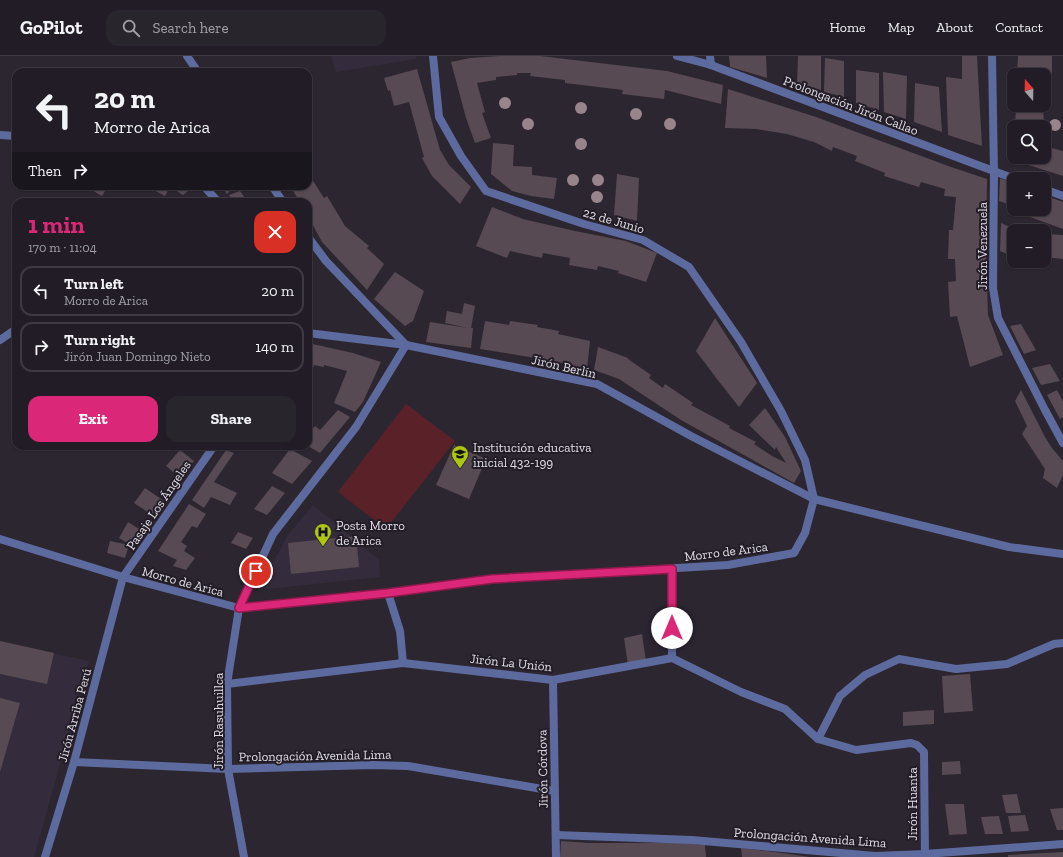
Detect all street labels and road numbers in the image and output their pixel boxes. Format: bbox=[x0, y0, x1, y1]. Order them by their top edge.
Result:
street label: Prolongación Jirón Callao bbox=[781, 73, 921, 138]
street label: Jirón Venezuela bbox=[975, 201, 990, 290]
street label: 22 de Junio bbox=[582, 205, 647, 236]
street label: Jirón Berlín bbox=[530, 352, 598, 381]
street label: Pasaje Los Ángeles bbox=[123, 458, 195, 553]
street label: Morro de Arica bbox=[683, 539, 769, 564]
street label: Morro de Arica bbox=[140, 563, 226, 600]
street label: Jirón La Unión bbox=[469, 651, 553, 674]
street label: Jirón Arriba Perú bbox=[55, 666, 94, 764]
street label: Jirón Rasuhuillca bbox=[211, 672, 226, 769]
street label: Jirón Córdova bbox=[534, 729, 551, 809]
street label: Prolongación Avenida Lima bbox=[238, 747, 392, 764]
street label: Jirón Huanta bbox=[905, 767, 920, 841]
street label: Prolongación Avenida Lima bbox=[733, 825, 887, 850]

